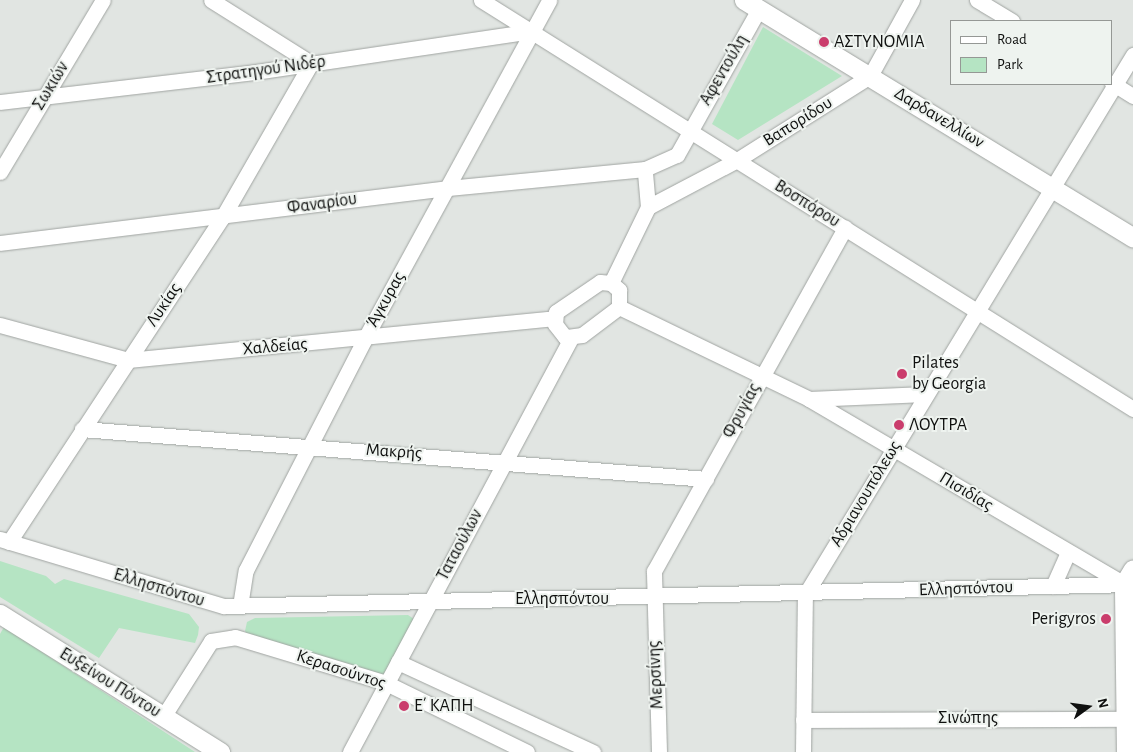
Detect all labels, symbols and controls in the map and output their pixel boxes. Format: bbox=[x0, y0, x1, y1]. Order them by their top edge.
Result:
legend bbox=[950, 20, 1113, 85]
street label: Αφεντούλη bbox=[695, 31, 753, 109]
place label: ΑΣΤΥΝΟΜΙΑ bbox=[834, 31, 925, 53]
text: Road bbox=[997, 32, 1027, 47]
marker: ΑΣΤΥΝΟΜΙΑ bbox=[818, 36, 830, 48]
street label: Στρατηγού Νιδέρ bbox=[205, 51, 327, 89]
text: Park bbox=[997, 57, 1023, 72]
street label: Σωκιών bbox=[28, 58, 74, 114]
street label: Δαρδανελλίων bbox=[890, 83, 988, 153]
street label: Βαπορίδου bbox=[759, 92, 837, 152]
street label: Βοσπόρου bbox=[770, 175, 844, 233]
street label: Φαναρίου bbox=[286, 188, 358, 220]
street label: Άγκυρας bbox=[362, 268, 410, 332]
street label: Λυκίας bbox=[142, 279, 186, 331]
street label: Χαλδείας bbox=[242, 333, 308, 361]
place label: Pilates by Georgia bbox=[912, 353, 986, 396]
marker: Pilates by Georgia bbox=[896, 368, 908, 380]
street label: Φρυγίας bbox=[718, 380, 766, 442]
place label: ΛΟΥΤΡΑ bbox=[909, 414, 967, 436]
marker: ΛΟΥΤΡΑ bbox=[893, 419, 905, 431]
street label: Αδριανουπόλεως bbox=[826, 437, 906, 551]
street label: Μακρής bbox=[365, 439, 423, 465]
street label: Πισιδίας bbox=[935, 468, 997, 516]
street label: Ταταούλων bbox=[432, 506, 488, 584]
street label: Ελλησπόντου bbox=[111, 564, 207, 612]
street label: Ελλησπόντου bbox=[919, 577, 1013, 601]
street label: Ελλησπόντου bbox=[515, 588, 609, 610]
place label: Perigyros bbox=[1031, 608, 1096, 630]
marker: Perigyros bbox=[1100, 613, 1112, 625]
street label: Μερσίνης bbox=[643, 640, 669, 710]
street label: Ευξείνου Πόντου bbox=[55, 643, 165, 723]
street label: Κερασούντος bbox=[294, 645, 388, 695]
north arrow bbox=[1063, 682, 1113, 732]
place label: Ε΄ ΚΑΠΗ bbox=[414, 695, 474, 717]
text: N bbox=[1095, 697, 1111, 710]
marker: Ε΄ ΚΑΠΗ bbox=[398, 700, 410, 712]
street label: Σινώπης bbox=[938, 707, 998, 729]

